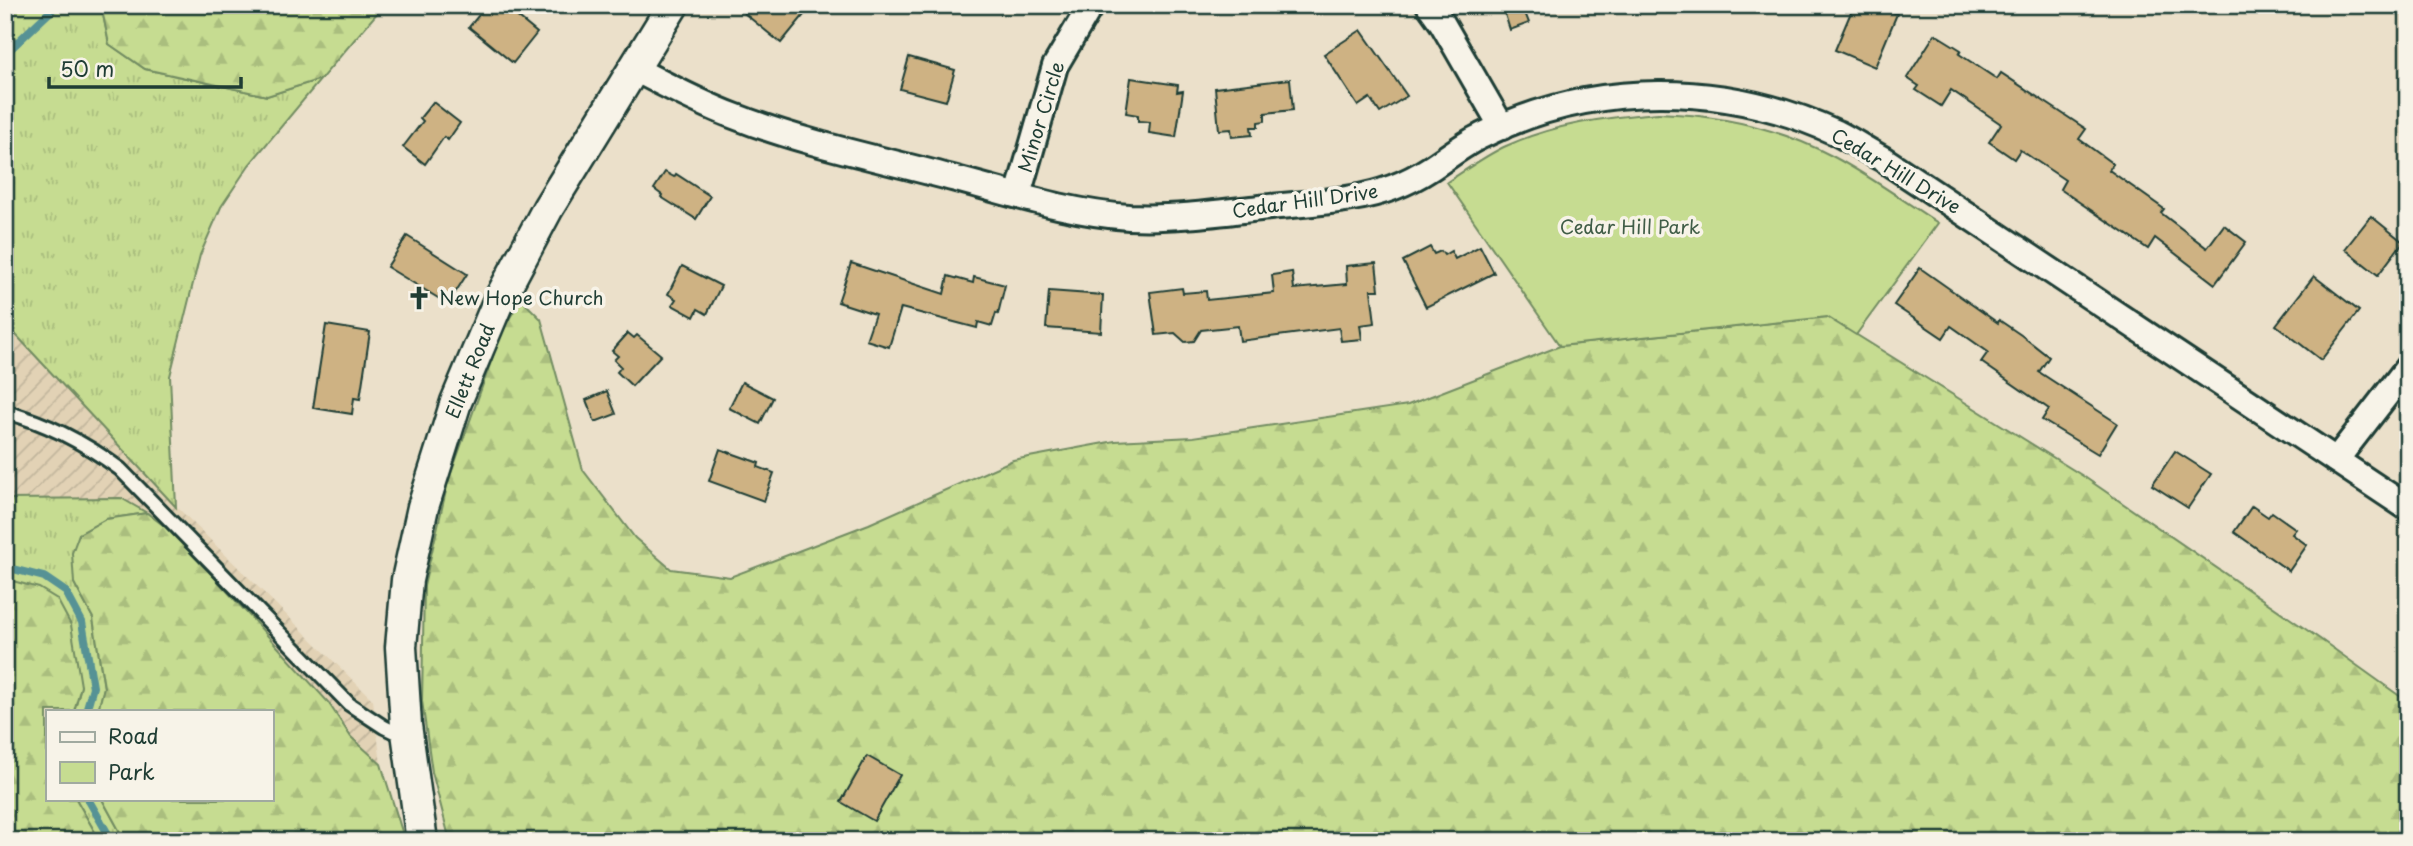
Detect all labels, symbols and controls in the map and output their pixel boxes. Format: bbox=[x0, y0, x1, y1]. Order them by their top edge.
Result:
scale bar bbox=[49, 46, 242, 90]
text: 50 m bbox=[60, 52, 114, 84]
street label: Minor Circle bbox=[1010, 58, 1070, 176]
street label: Cedar Hill Drive bbox=[1826, 120, 1967, 220]
street label: Cedar Hill Drive bbox=[1230, 176, 1380, 224]
park label: Cedar Hill Park bbox=[1560, 212, 1701, 240]
place label: New Hope Church bbox=[439, 283, 604, 311]
church icon: New Hope Church bbox=[405, 284, 433, 312]
street label: Ellett Road bbox=[437, 319, 501, 422]
legend bbox=[46, 710, 273, 800]
text: Road bbox=[108, 719, 159, 751]
text: Park bbox=[108, 755, 155, 787]

